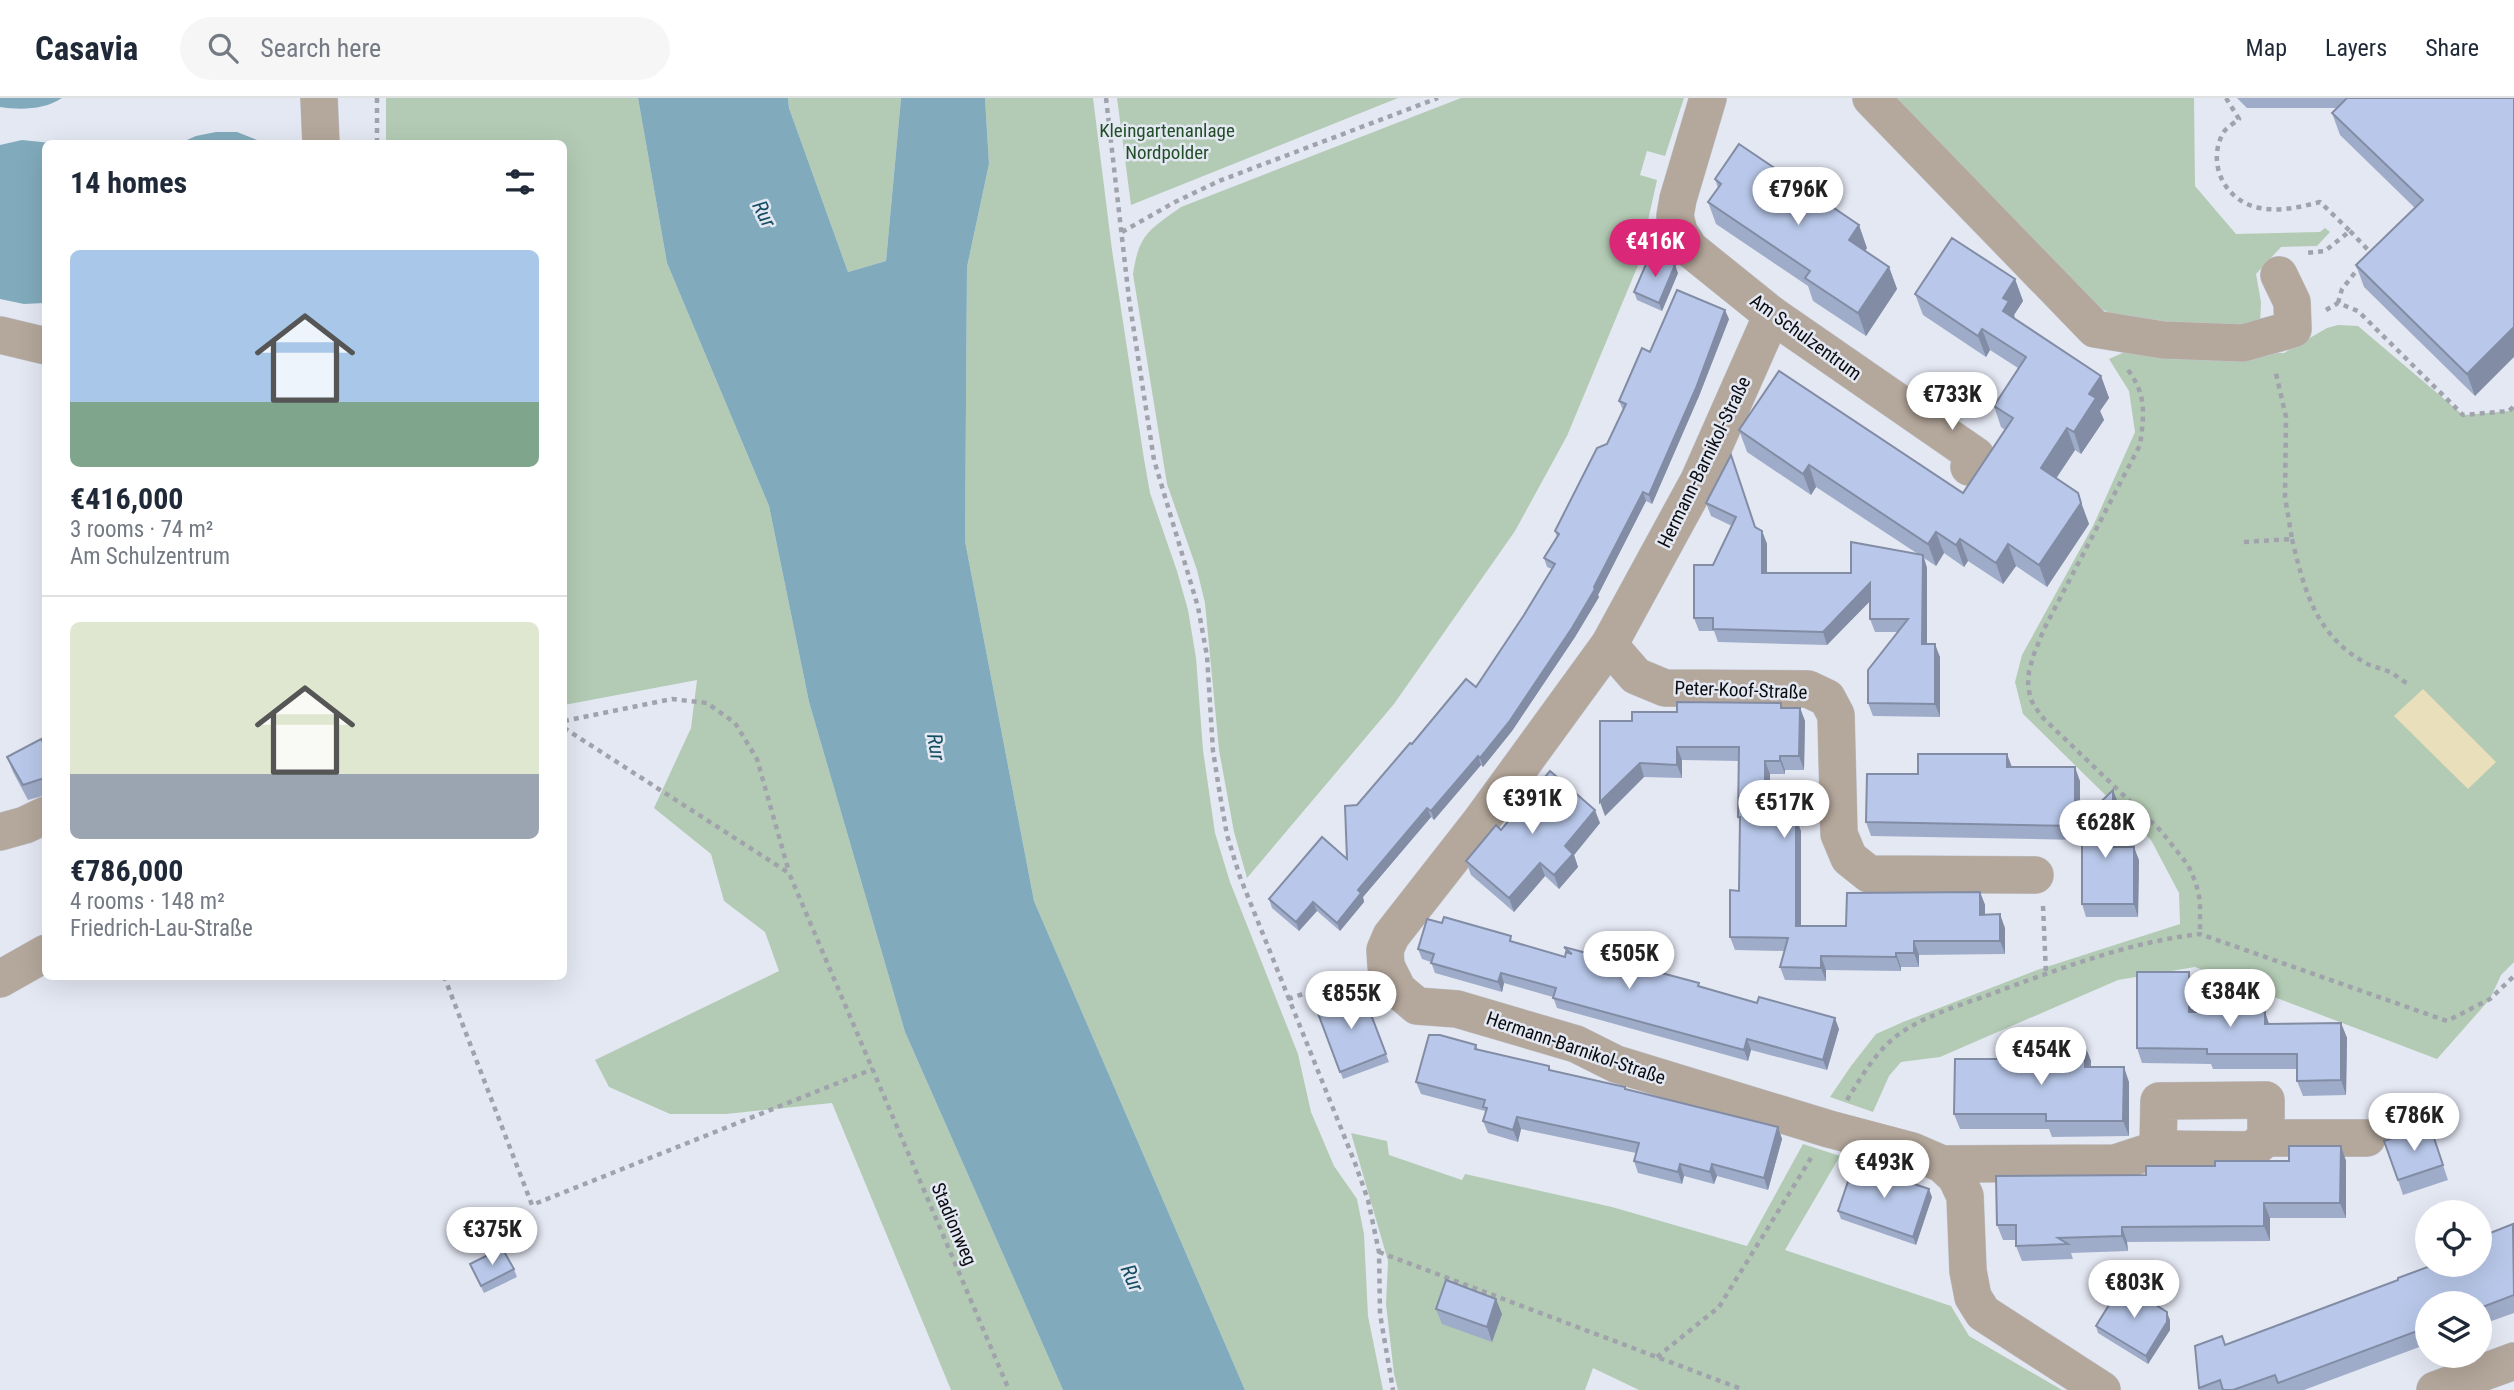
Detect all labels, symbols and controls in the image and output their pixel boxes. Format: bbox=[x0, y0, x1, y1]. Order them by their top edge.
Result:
search box bbox=[180, 17, 670, 80]
text: Casavia bbox=[35, 29, 138, 68]
icon: search bbox=[204, 29, 242, 67]
text: Search here bbox=[260, 33, 381, 63]
text: Map bbox=[2246, 34, 2287, 62]
text: Layers bbox=[2325, 34, 2387, 62]
text: Share bbox=[2425, 34, 2479, 62]
park label: Kleingartenanlage Nordpolder bbox=[1099, 119, 1235, 164]
icon: filters bbox=[501, 163, 539, 201]
text: 14 homes bbox=[70, 165, 187, 200]
pin: €796K bbox=[1749, 167, 1847, 227]
text: €796K bbox=[1768, 176, 1828, 203]
water label: Rur bbox=[747, 197, 781, 232]
pin: €416K bbox=[1606, 220, 1704, 279]
text: €416K bbox=[1625, 228, 1685, 255]
street label: Am Schulzentrum bbox=[1746, 289, 1866, 385]
icon: home bbox=[242, 295, 368, 421]
street label: Hermann-Barnikol-Straße bbox=[1652, 372, 1756, 551]
pin: €733K bbox=[1903, 372, 2001, 432]
text: €733K bbox=[1922, 381, 1982, 408]
text: €416,000 bbox=[70, 481, 183, 516]
text: 3 rooms · 74 m² bbox=[70, 516, 213, 543]
text: Am Schulzentrum bbox=[70, 543, 230, 570]
icon: home bbox=[242, 667, 368, 793]
street label: Peter-Koof-Straße bbox=[1674, 676, 1808, 704]
water label: Rur bbox=[922, 732, 950, 763]
pin: €391K bbox=[1483, 776, 1581, 836]
pin: €517K bbox=[1735, 780, 1833, 840]
text: €391K bbox=[1502, 785, 1562, 812]
text: €517K bbox=[1754, 789, 1814, 816]
pin: €628K bbox=[2056, 800, 2154, 860]
text: €628K bbox=[2075, 809, 2135, 836]
text: €786,000 bbox=[70, 853, 183, 888]
text: 4 rooms · 148 m² bbox=[70, 888, 225, 915]
text: Friedrich-Lau-Straße bbox=[70, 915, 253, 942]
pin: €505K bbox=[1580, 932, 1678, 991]
text: €505K bbox=[1599, 940, 1659, 967]
pin: €384K bbox=[2181, 970, 2279, 1029]
pin: €855K bbox=[1302, 972, 1400, 1031]
text: €384K bbox=[2200, 978, 2260, 1005]
text: €855K bbox=[1321, 980, 1381, 1007]
street label: Hermann-Barnikol-Straße bbox=[1483, 1007, 1669, 1089]
pin: €454K bbox=[1992, 1028, 2090, 1087]
text: €454K bbox=[2011, 1036, 2071, 1063]
pin: €786K bbox=[2365, 1094, 2463, 1153]
text: €786K bbox=[2384, 1102, 2444, 1129]
pin: €493K bbox=[1835, 1140, 1933, 1200]
text: €493K bbox=[1854, 1149, 1914, 1176]
street label: Stadionweg bbox=[926, 1179, 982, 1269]
map controls bbox=[2415, 1200, 2492, 1368]
button: locate bbox=[2415, 1200, 2492, 1277]
pin: €375K bbox=[443, 1208, 541, 1267]
text: €375K bbox=[462, 1216, 522, 1243]
pin: €803K bbox=[2085, 1260, 2183, 1320]
water label: Rur bbox=[1116, 1261, 1149, 1296]
text: €803K bbox=[2104, 1269, 2164, 1296]
button: layers bbox=[2415, 1291, 2492, 1368]

